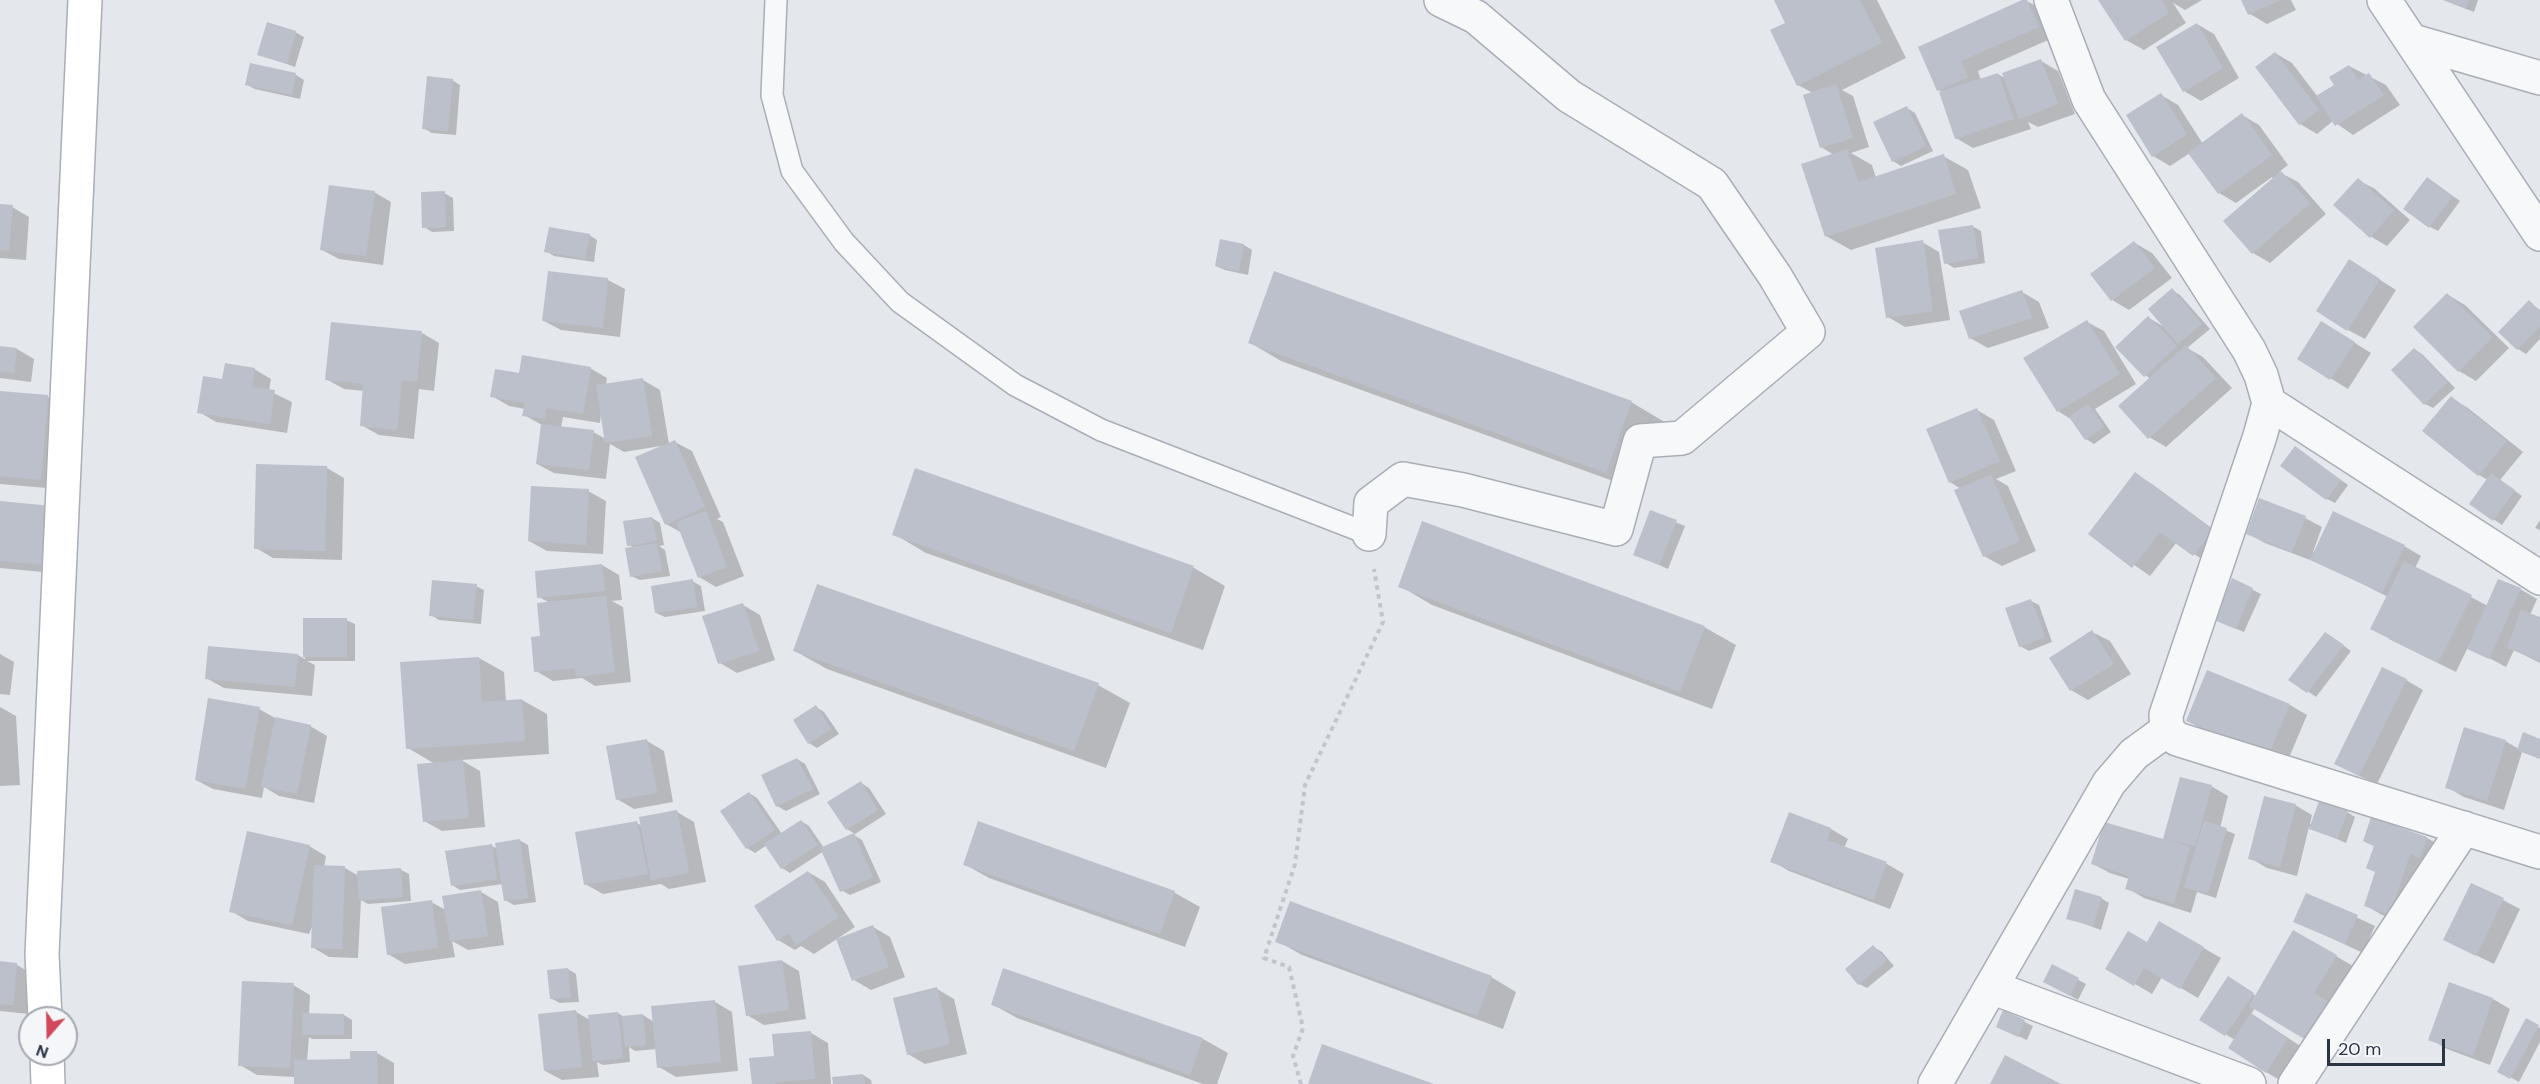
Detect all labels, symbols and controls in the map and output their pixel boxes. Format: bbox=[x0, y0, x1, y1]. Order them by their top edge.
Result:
north arrow bbox=[18, 1006, 78, 1066]
scale bar bbox=[2330, 1027, 2448, 1065]
text: 20 m bbox=[2338, 1037, 2381, 1061]
text: N bbox=[33, 1040, 51, 1063]

